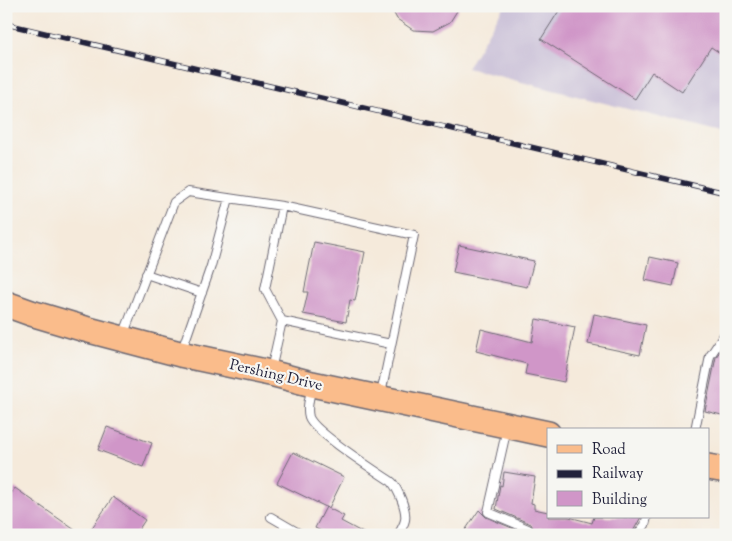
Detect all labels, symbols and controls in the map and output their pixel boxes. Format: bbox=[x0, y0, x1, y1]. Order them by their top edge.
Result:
street label: Pershing Drive bbox=[227, 355, 325, 397]
legend bbox=[547, 428, 710, 518]
text: Road bbox=[592, 440, 626, 461]
text: Railway bbox=[592, 464, 644, 485]
text: Building bbox=[592, 490, 647, 511]

